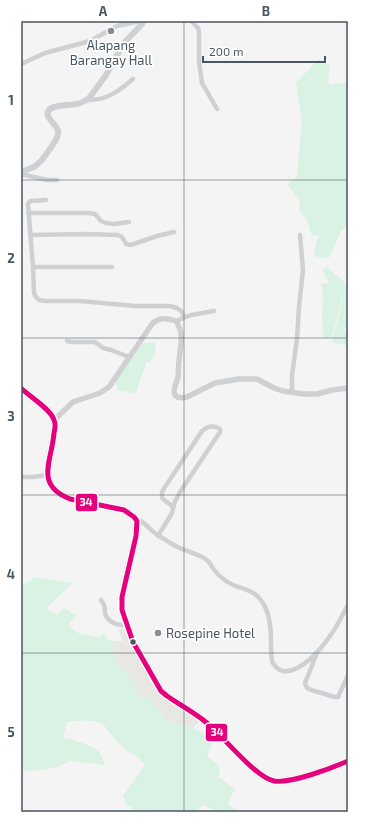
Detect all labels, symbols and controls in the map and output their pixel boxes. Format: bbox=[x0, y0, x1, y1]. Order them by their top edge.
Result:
text: A bbox=[99, 3, 108, 19]
text: B bbox=[262, 3, 270, 19]
marker: Alapang Barangay Hall bbox=[106, 26, 116, 36]
place label: Alapang Barangay Hall bbox=[70, 37, 152, 68]
scale bar bbox=[203, 38, 325, 64]
text: 200 m bbox=[209, 44, 243, 58]
text: 1 bbox=[8, 92, 14, 108]
text: 2 bbox=[7, 250, 15, 266]
text: 3 bbox=[7, 408, 15, 424]
line badge: 34 bbox=[75, 493, 98, 512]
text: 34 bbox=[79, 495, 93, 508]
text: 4 bbox=[7, 566, 15, 582]
place label: Rosepine Hotel bbox=[166, 625, 255, 641]
marker: Rosepine Hotel bbox=[153, 628, 163, 638]
unlabelled marker bbox=[128, 637, 138, 647]
line badge: 34 bbox=[205, 723, 228, 742]
text: 5 bbox=[7, 724, 15, 740]
text: 34 bbox=[210, 725, 224, 738]

